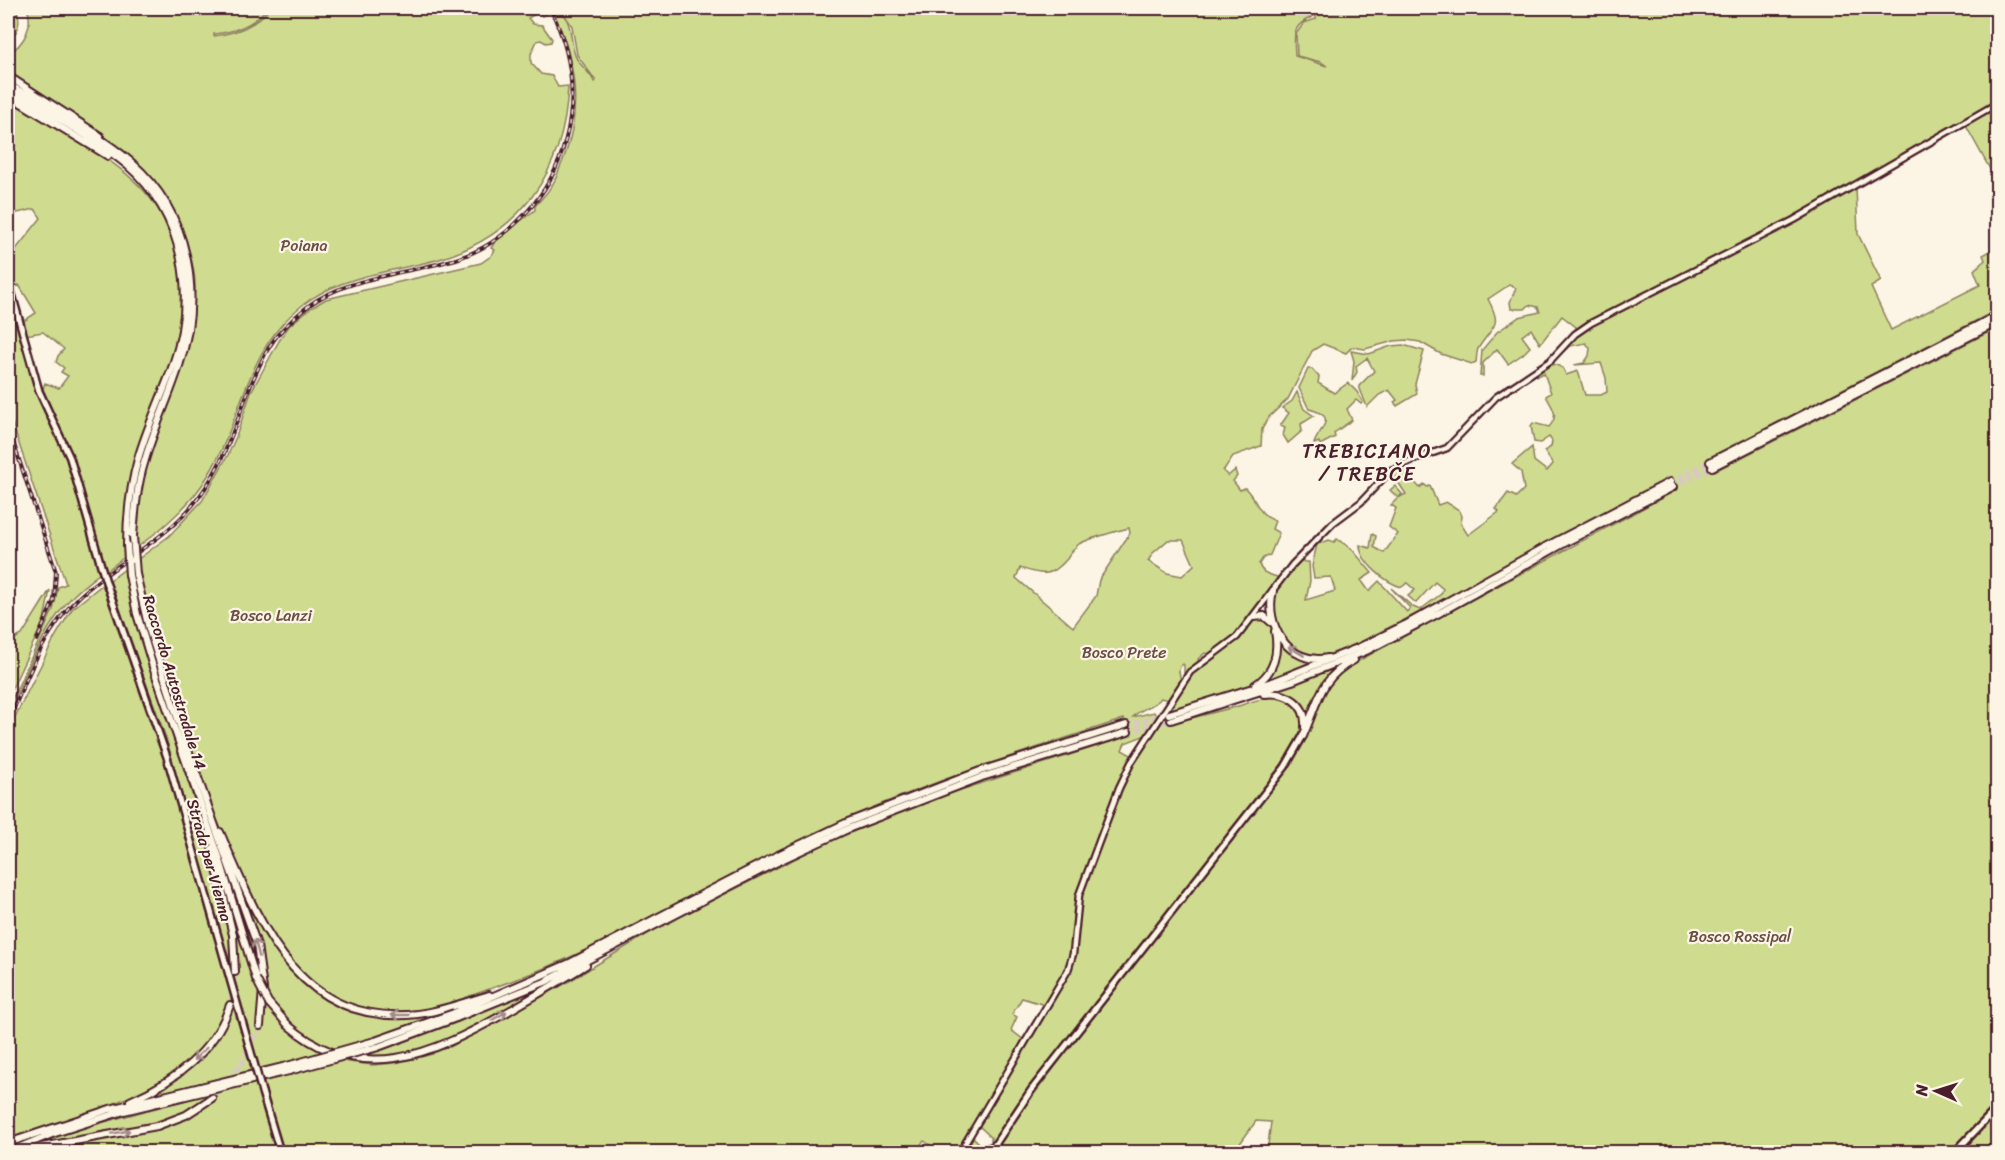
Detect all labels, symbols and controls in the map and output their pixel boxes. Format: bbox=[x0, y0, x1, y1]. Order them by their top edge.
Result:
park label: Poiana bbox=[281, 231, 327, 260]
district label: TREBICIANO / TREBČE bbox=[1302, 434, 1432, 492]
street label: Raccordo Autostradale 14 bbox=[134, 591, 215, 773]
park label: Bosco Lanzi bbox=[230, 601, 313, 630]
park label: Bosco Prete bbox=[1082, 638, 1166, 667]
one-way arrow bbox=[1288, 645, 1305, 657]
street label: Strada per Vienna bbox=[178, 795, 241, 925]
park label: Bosco Rossipal bbox=[1689, 922, 1792, 951]
one-way arrow bbox=[251, 939, 262, 958]
one-way arrow bbox=[390, 1009, 410, 1020]
one-way arrow bbox=[490, 1010, 507, 1022]
one-way arrow bbox=[192, 1047, 207, 1062]
north arrow bbox=[1906, 1061, 1966, 1121]
text: N bbox=[1907, 1083, 1936, 1098]
one-way arrow bbox=[111, 1127, 130, 1138]

